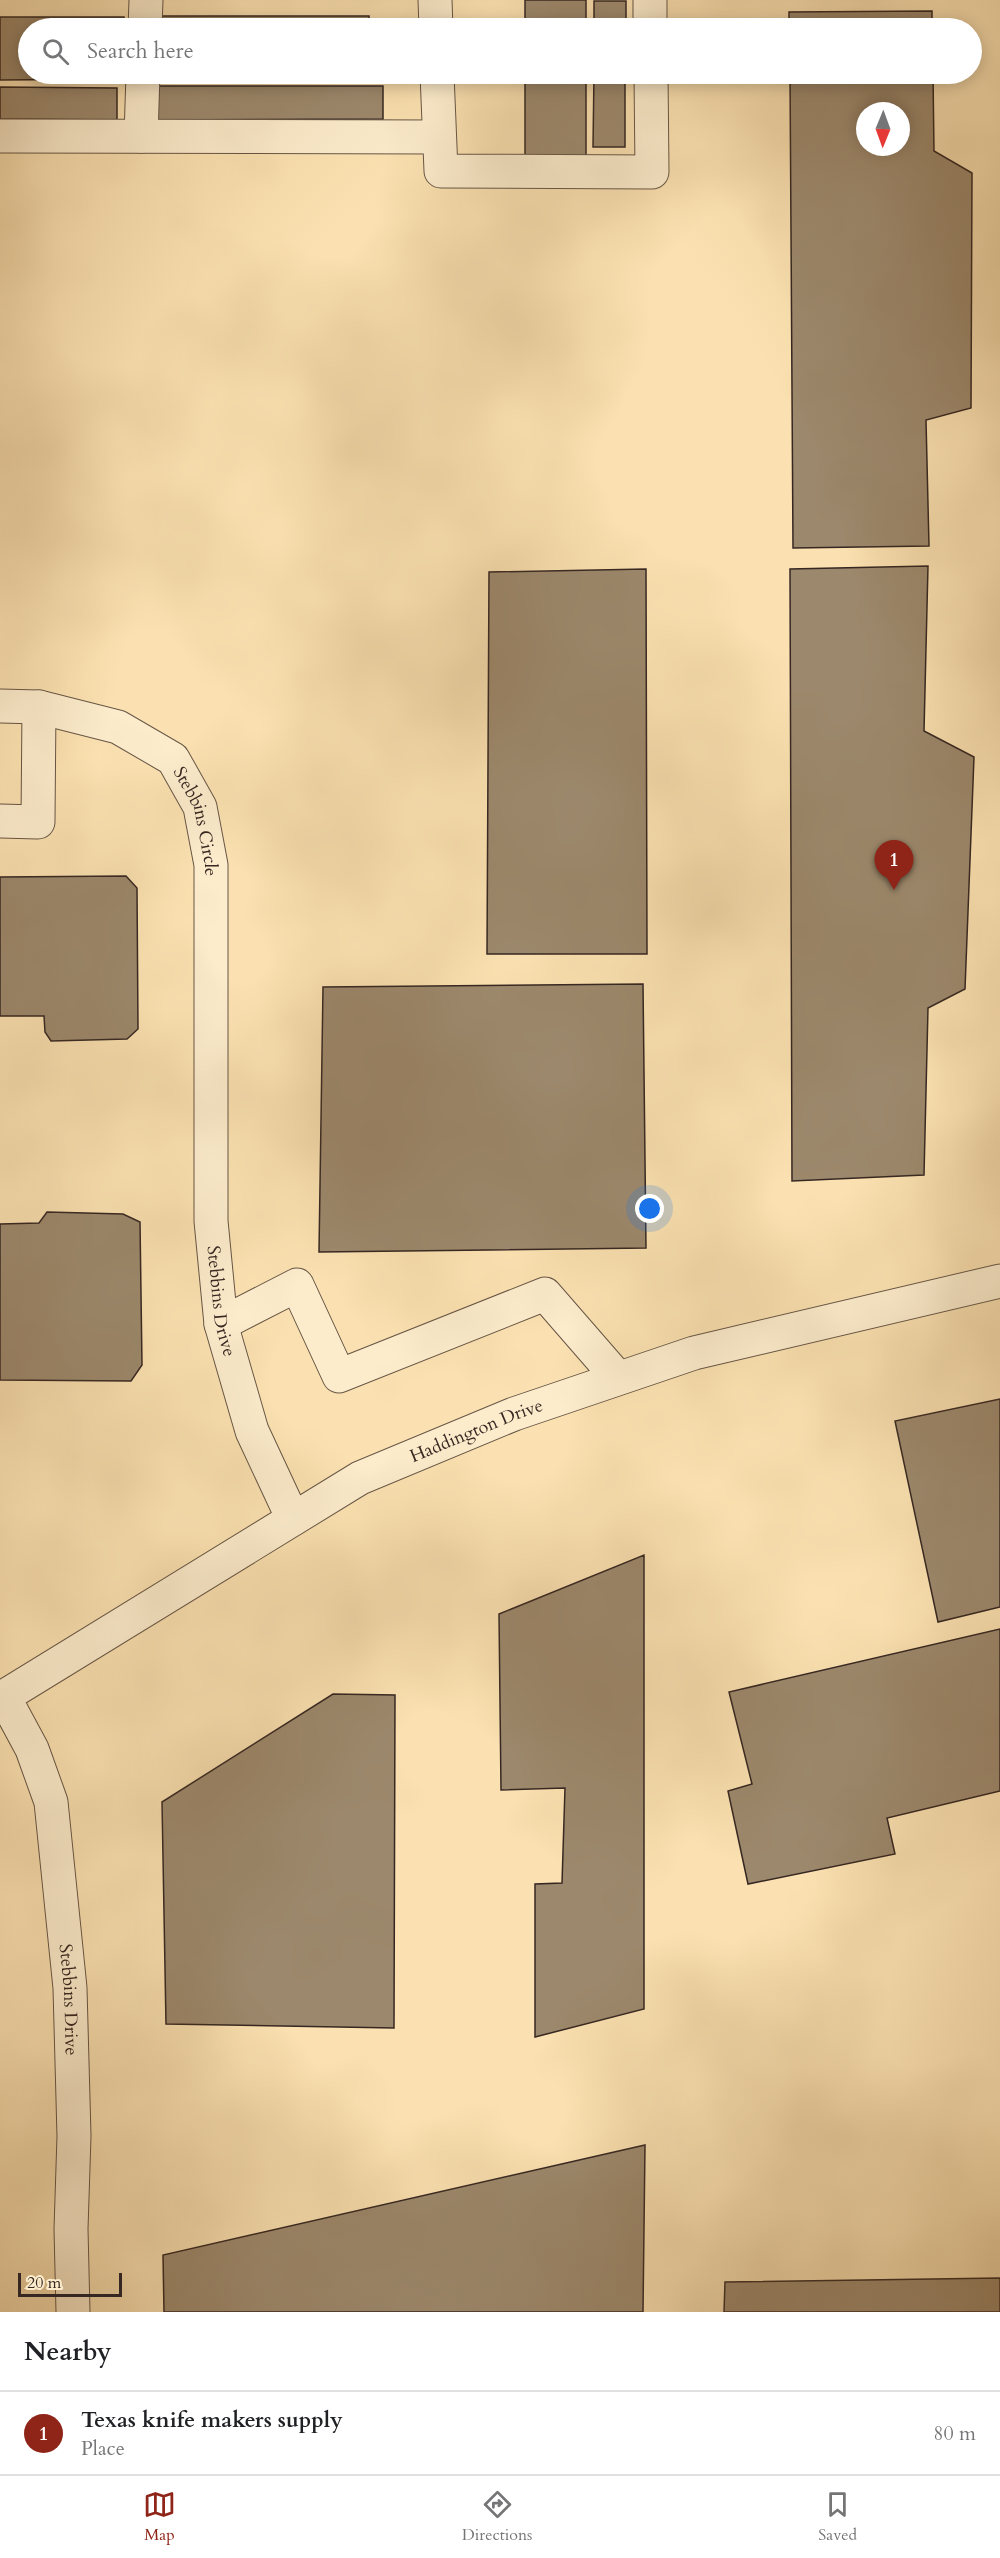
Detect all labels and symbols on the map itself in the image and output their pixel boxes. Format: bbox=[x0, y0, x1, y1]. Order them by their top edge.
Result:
north arrow bbox=[856, 102, 910, 156]
street label: Stebbins Circle bbox=[167, 762, 224, 876]
pin: 1 bbox=[874, 840, 914, 890]
your location bbox=[635, 1194, 664, 1223]
street label: Stebbins Drive bbox=[201, 1244, 242, 1359]
street label: Haddington Drive bbox=[406, 1393, 546, 1468]
street label: Stebbins Drive bbox=[53, 1943, 84, 2056]
scale bar bbox=[18, 2270, 122, 2298]

